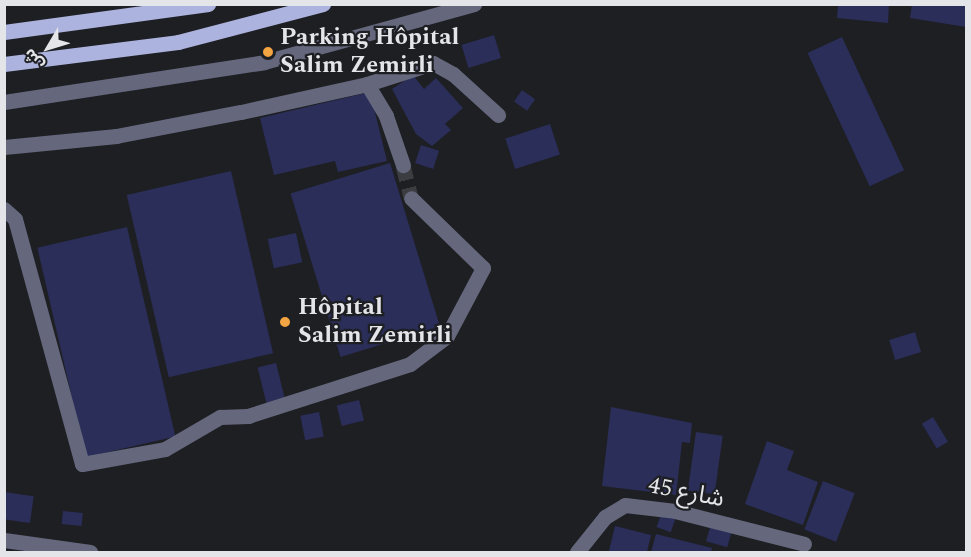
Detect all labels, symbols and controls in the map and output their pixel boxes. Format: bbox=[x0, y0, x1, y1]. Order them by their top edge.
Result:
north arrow bbox=[18, 18, 78, 78]
place label: Parking Hôpital Salim Zemirli bbox=[280, 24, 459, 80]
text: ش bbox=[18, 43, 50, 75]
marker: Parking Hôpital Salim Zemirli bbox=[261, 45, 275, 59]
place label: Hôpital Salim Zemirli bbox=[298, 294, 452, 350]
marker: Hôpital Salim Zemirli bbox=[276, 313, 294, 331]
street label: شارع 45 bbox=[646, 472, 726, 514]

